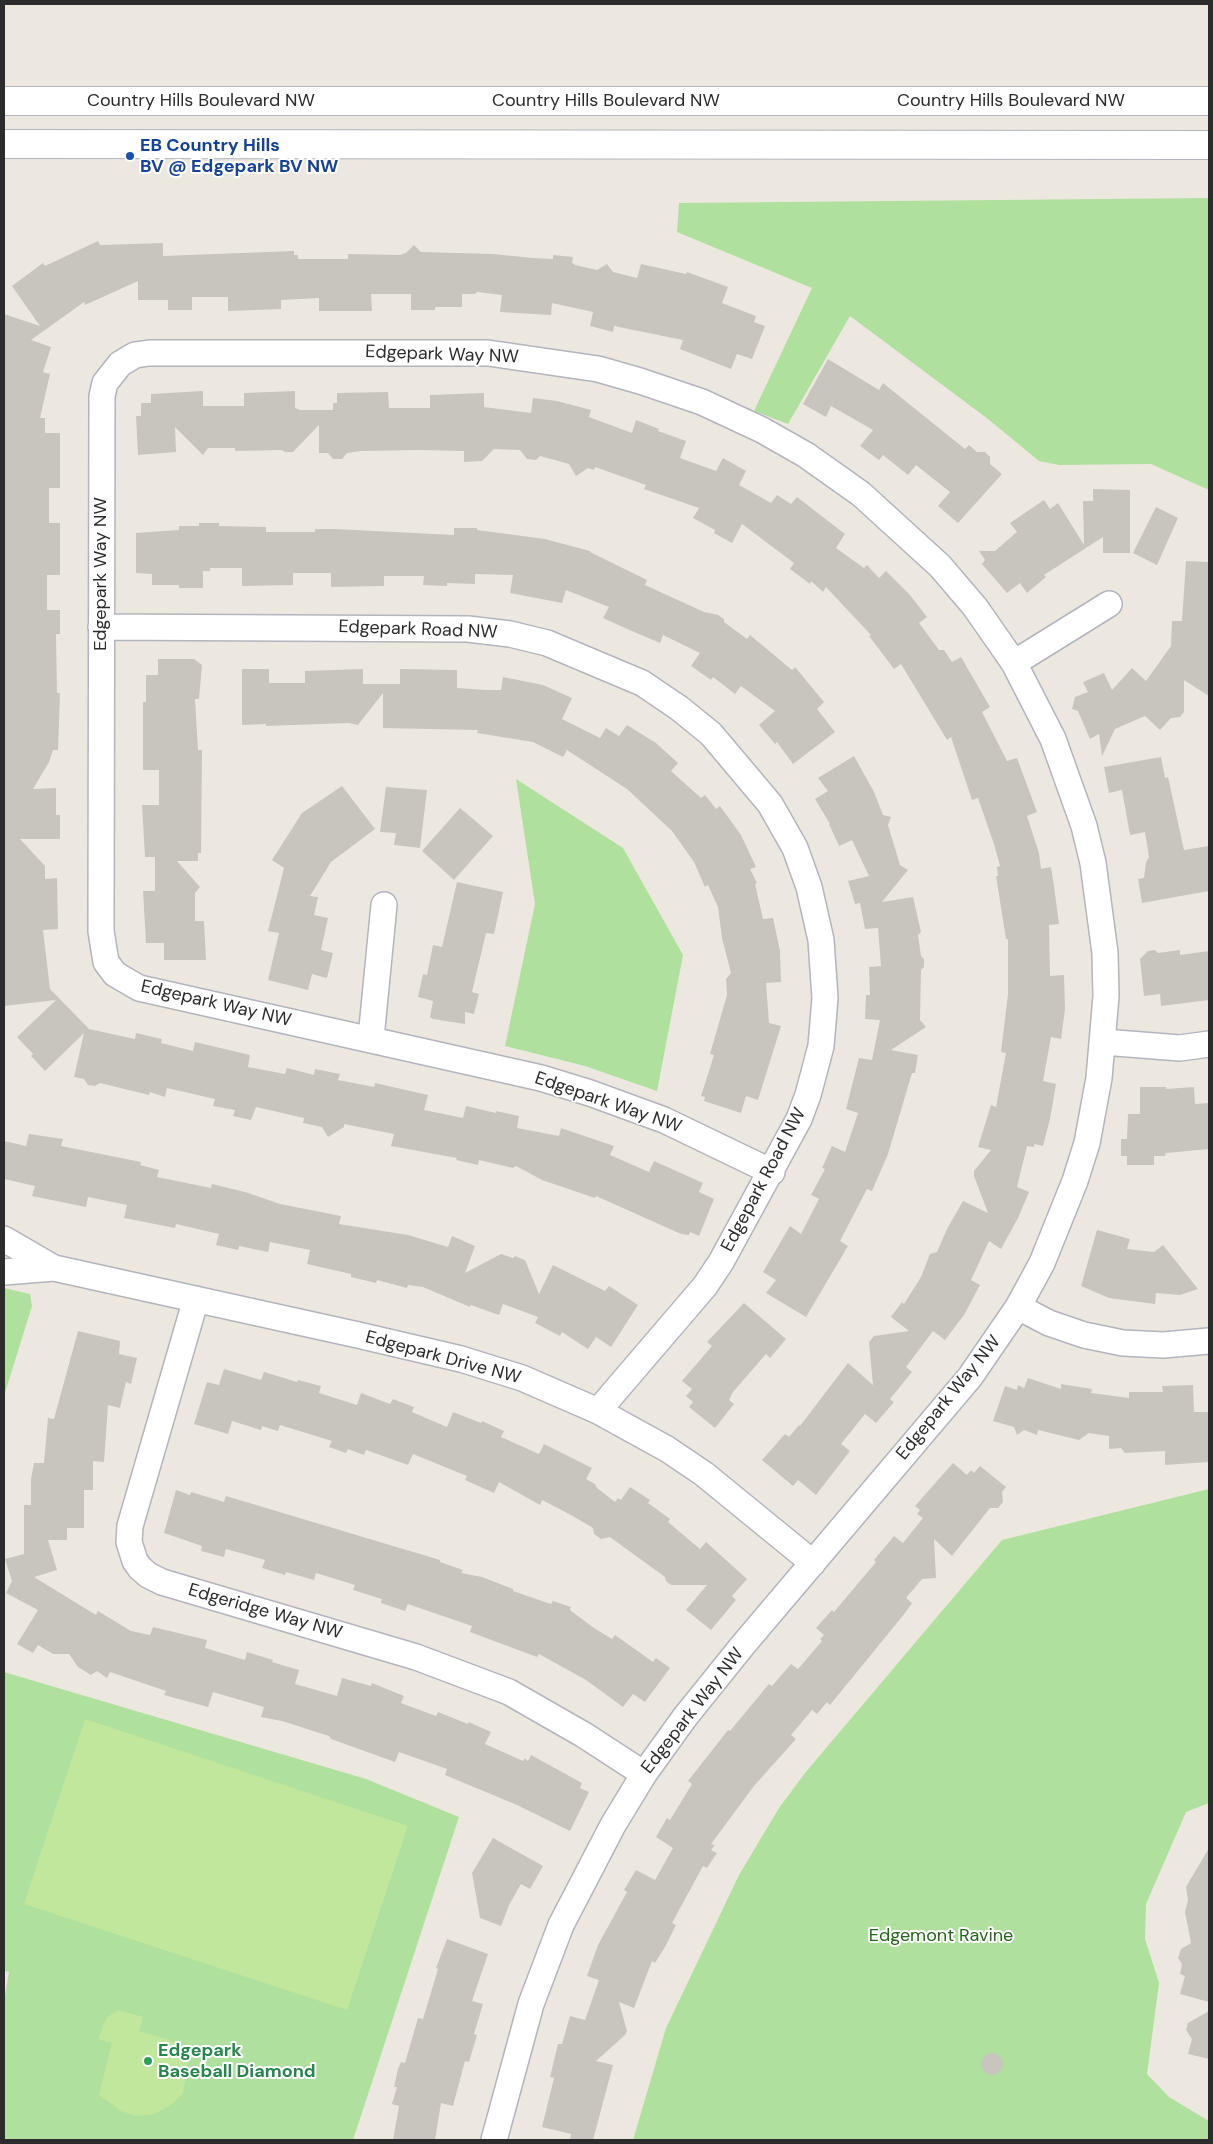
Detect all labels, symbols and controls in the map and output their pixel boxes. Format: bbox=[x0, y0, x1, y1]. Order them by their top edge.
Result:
street label: Country Hills Boulevard NW bbox=[87, 90, 315, 112]
street label: Country Hills Boulevard NW bbox=[492, 90, 720, 112]
street label: Country Hills Boulevard NW bbox=[897, 90, 1125, 112]
place label: EB Country Hills BV @ Edgepark BV NW bbox=[140, 135, 338, 178]
marker: EB Country Hills BV @ Edgepark BV NW bbox=[124, 150, 136, 162]
street label: Edgepark Way NW bbox=[365, 342, 519, 368]
street label: Edgepark Way NW bbox=[90, 497, 112, 651]
street label: Edgepark Road NW bbox=[338, 616, 498, 644]
street label: Edgepark Way NW bbox=[139, 976, 293, 1032]
street label: Edgepark Way NW bbox=[532, 1068, 684, 1138]
street label: Edgepark Road NW bbox=[717, 1105, 811, 1255]
street label: Edgepark Drive NW bbox=[363, 1327, 523, 1389]
street label: Edgepark Way NW bbox=[892, 1331, 1006, 1465]
street label: Edgeridge Way NW bbox=[186, 1580, 344, 1644]
street label: Edgepark Way NW bbox=[637, 1644, 749, 1778]
park label: Edgemont Ravine bbox=[869, 1925, 1013, 1947]
place label: Edgepark Baseball Diamond bbox=[158, 2040, 316, 2082]
marker: Edgepark Baseball Diamond bbox=[142, 2055, 154, 2067]

